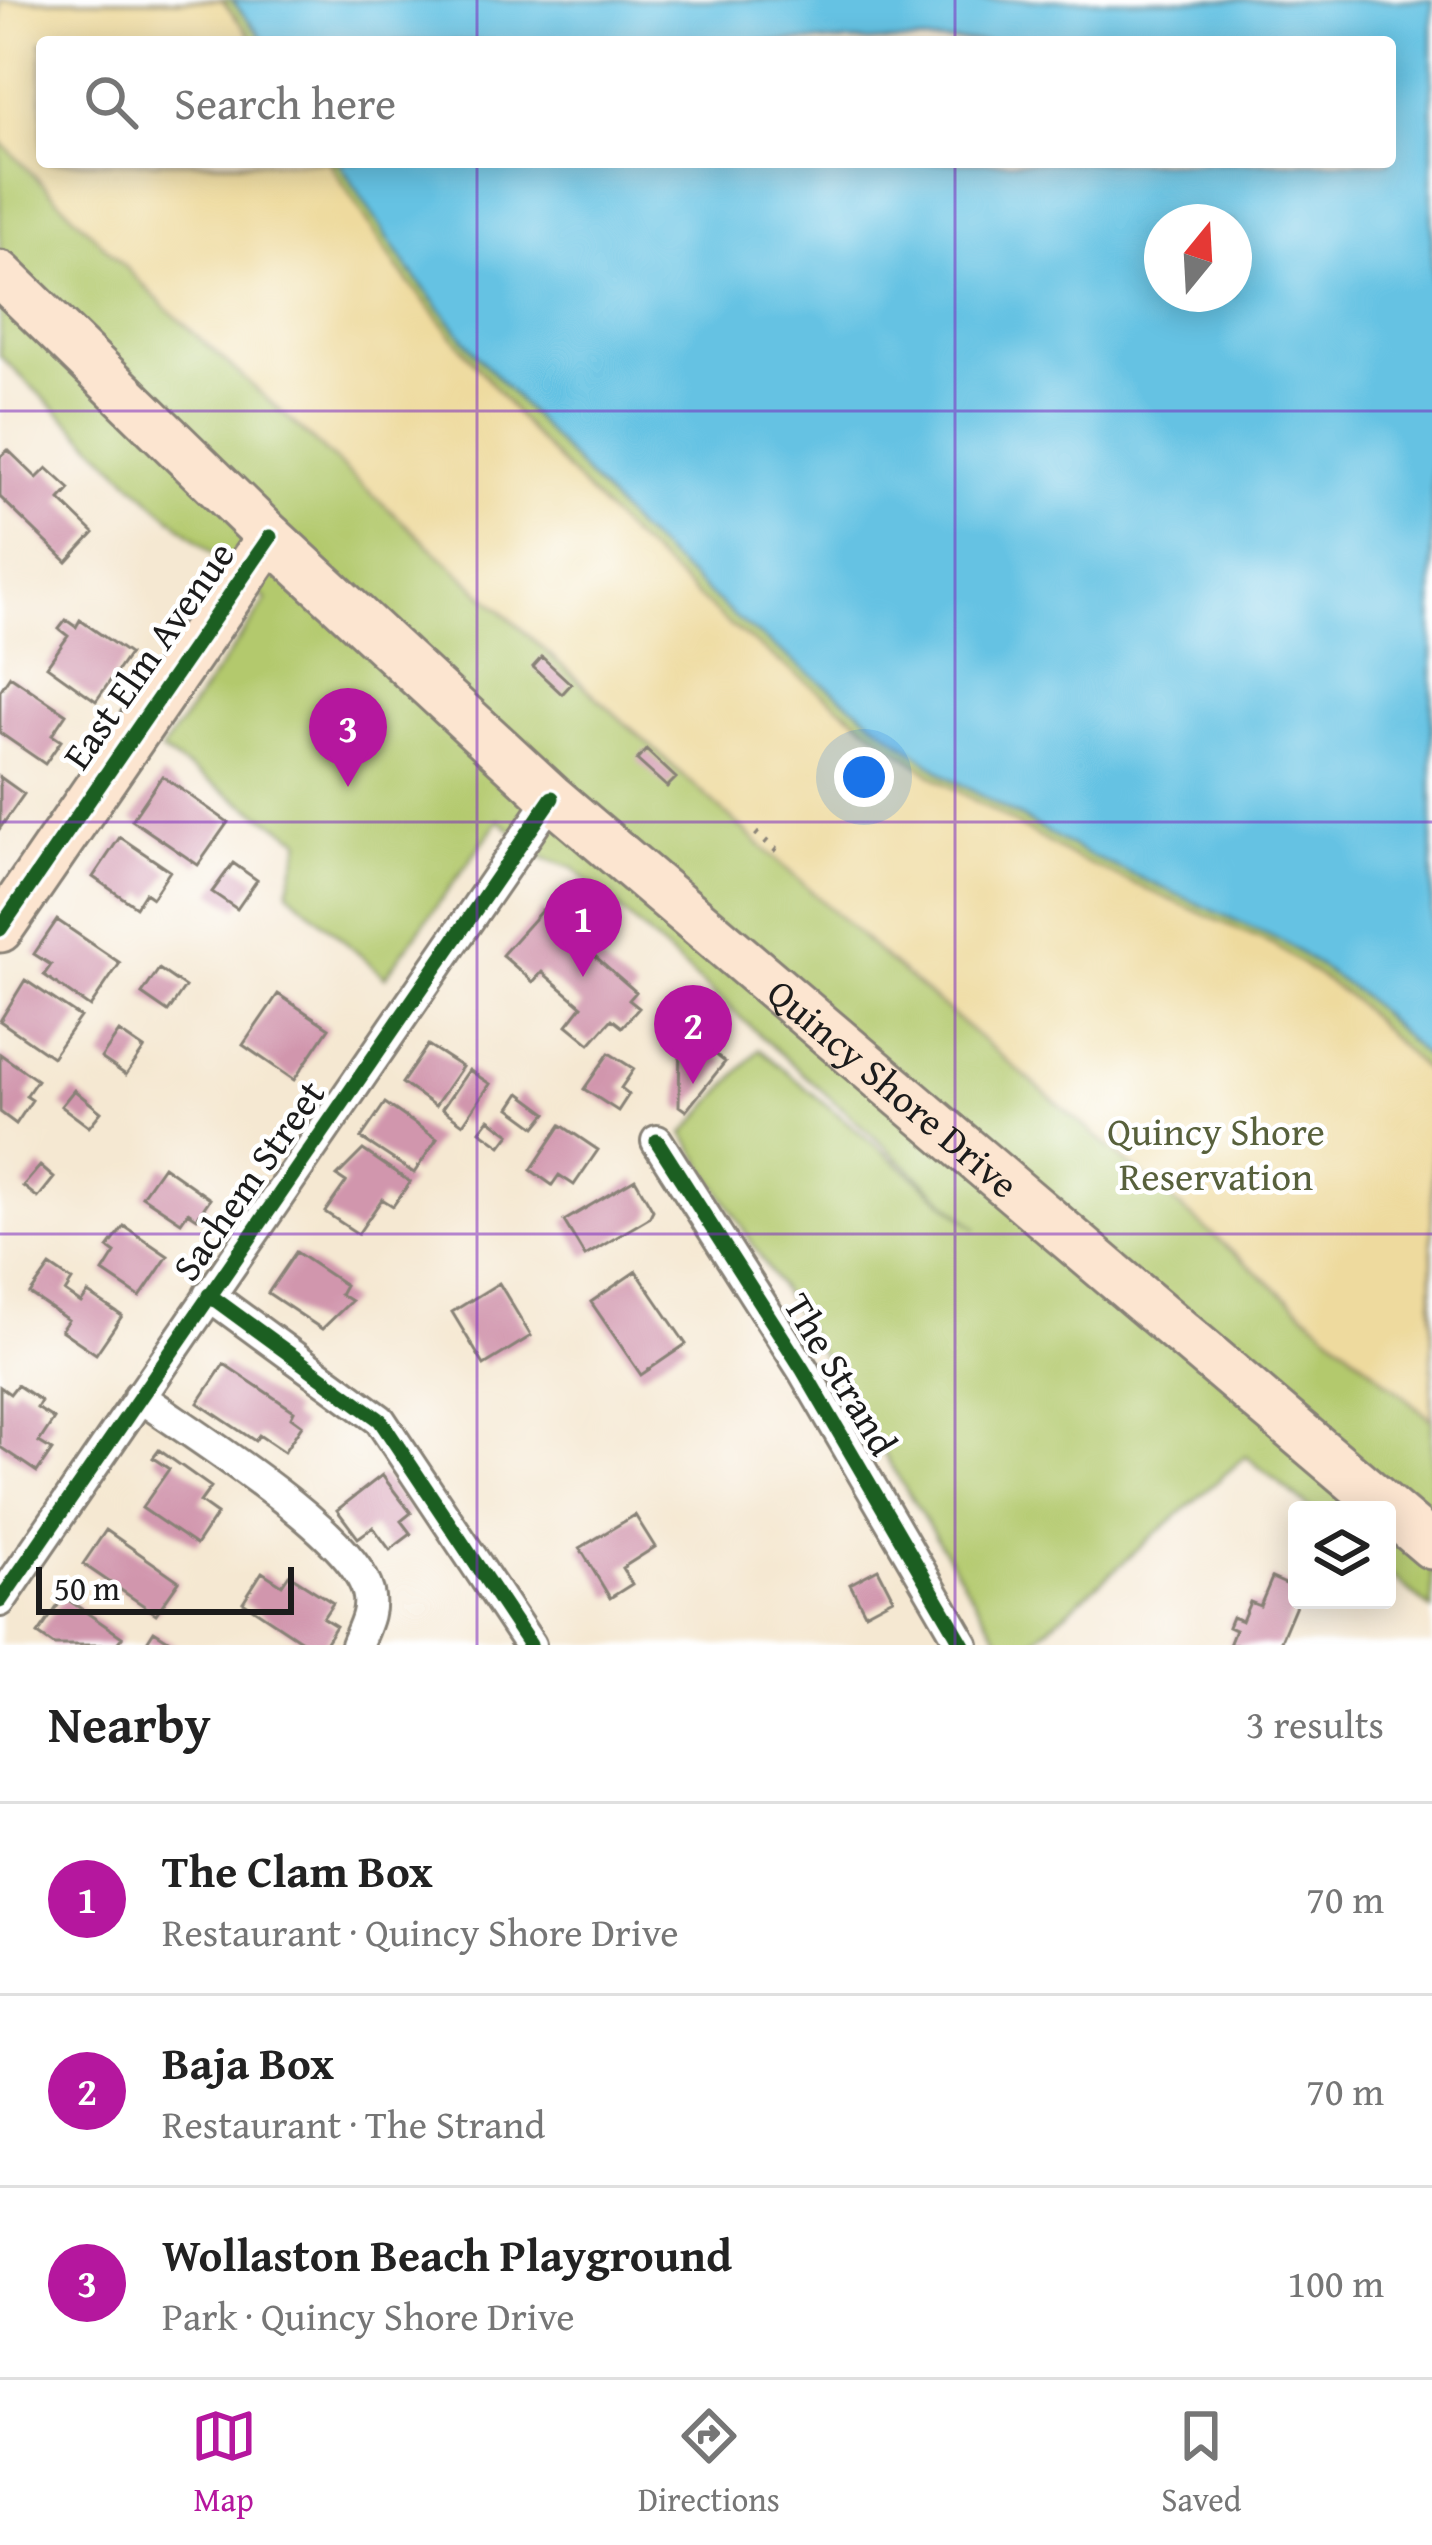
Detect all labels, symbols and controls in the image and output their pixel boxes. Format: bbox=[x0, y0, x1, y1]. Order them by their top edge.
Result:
search box bbox=[36, 36, 1396, 168]
icon: search bbox=[78, 69, 144, 135]
text: Search here bbox=[174, 70, 396, 135]
north arrow bbox=[1144, 204, 1252, 312]
street label: East Elm Avenue bbox=[48, 529, 247, 780]
pin: 3 bbox=[309, 688, 387, 787]
your location bbox=[834, 747, 894, 807]
pin: 1 bbox=[544, 878, 622, 977]
street label: Quincy Shore Drive bbox=[756, 964, 1032, 1211]
pin: 2 bbox=[654, 985, 732, 1084]
street label: Sachem Street bbox=[157, 1068, 338, 1292]
park label: Quincy Shore Reservation bbox=[1107, 1102, 1325, 1204]
street label: The Strand bbox=[771, 1282, 912, 1466]
map controls bbox=[1288, 1501, 1396, 1609]
button: layers bbox=[1288, 1501, 1396, 1609]
scale bar bbox=[36, 1561, 294, 1614]
text: 50 m bbox=[54, 1564, 120, 1612]
text: Nearby bbox=[48, 1686, 211, 1761]
text: 3 results bbox=[1246, 1695, 1384, 1752]
text: The Clam Box bbox=[162, 1838, 433, 1903]
text: 1 bbox=[77, 1870, 97, 1927]
text: 70 m bbox=[1306, 1870, 1384, 1927]
text: Restaurant · Quincy Shore Drive bbox=[162, 1903, 679, 1960]
text: Baja Box bbox=[162, 2030, 334, 2095]
text: 2 bbox=[77, 2062, 97, 2119]
text: 70 m bbox=[1306, 2062, 1384, 2119]
text: Restaurant · The Strand bbox=[162, 2095, 545, 2152]
text: Wollaston Beach Playground bbox=[162, 2222, 732, 2287]
text: 3 bbox=[77, 2254, 97, 2311]
text: 100 m bbox=[1287, 2254, 1384, 2311]
text: Park · Quincy Shore Drive bbox=[162, 2287, 575, 2344]
tab: Map bbox=[191, 2403, 257, 2523]
tab: Directions bbox=[638, 2403, 780, 2523]
tab: Saved bbox=[1161, 2403, 1241, 2523]

